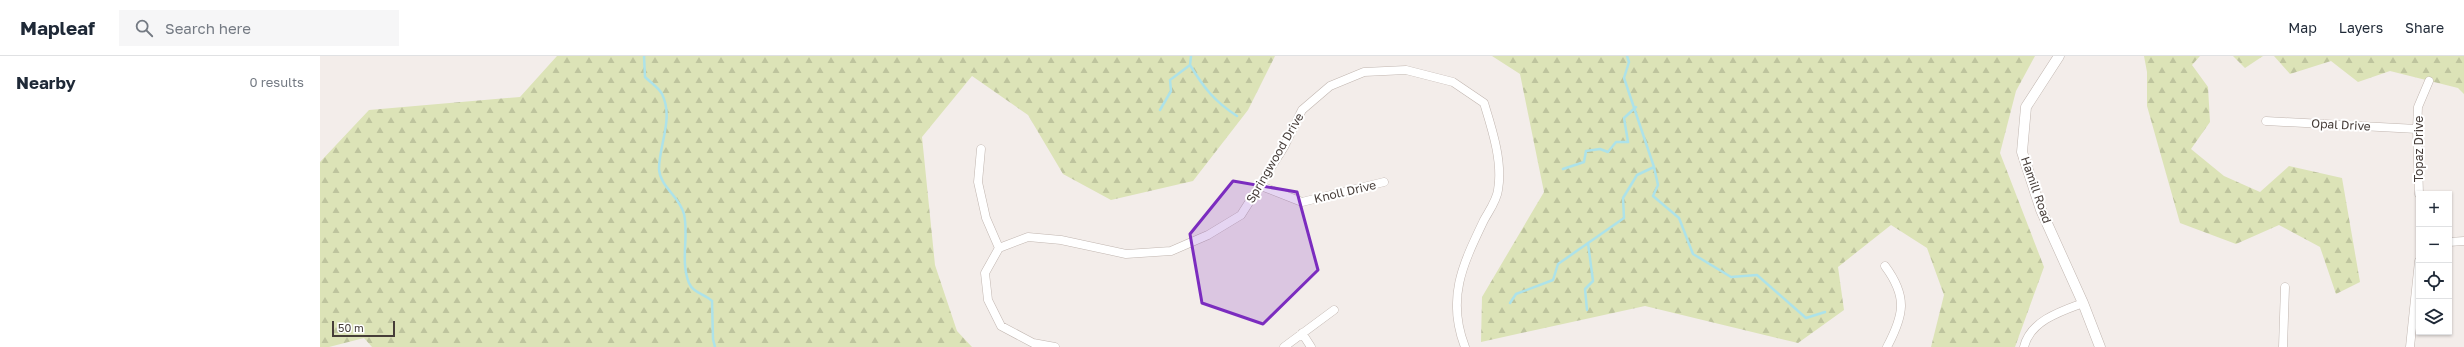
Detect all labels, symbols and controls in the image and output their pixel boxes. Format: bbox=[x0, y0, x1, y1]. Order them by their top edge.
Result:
search box bbox=[119, 10, 399, 46]
text: Mapleaf bbox=[20, 16, 95, 39]
icon: search bbox=[133, 17, 155, 39]
text: Search here bbox=[165, 19, 251, 37]
text: Map bbox=[2288, 19, 2317, 36]
text: Layers bbox=[2339, 19, 2383, 36]
text: Share bbox=[2405, 19, 2444, 36]
text: Nearby bbox=[16, 72, 76, 93]
text: 0 results bbox=[249, 74, 304, 90]
street label: Springwood Drive bbox=[1243, 110, 1307, 206]
street label: Opal Drive bbox=[2311, 115, 2371, 134]
street label: Topaz Drive bbox=[2411, 116, 2426, 182]
street label: Hamill Road bbox=[2018, 154, 2055, 225]
street label: Knoll Drive bbox=[1312, 177, 1377, 206]
map controls bbox=[2416, 191, 2452, 335]
button: + bbox=[2416, 191, 2452, 227]
button: − bbox=[2416, 227, 2452, 263]
button: locate bbox=[2416, 263, 2452, 299]
button: layers bbox=[2416, 299, 2452, 335]
scale bar bbox=[332, 319, 395, 338]
text: 50 m bbox=[338, 321, 364, 334]

